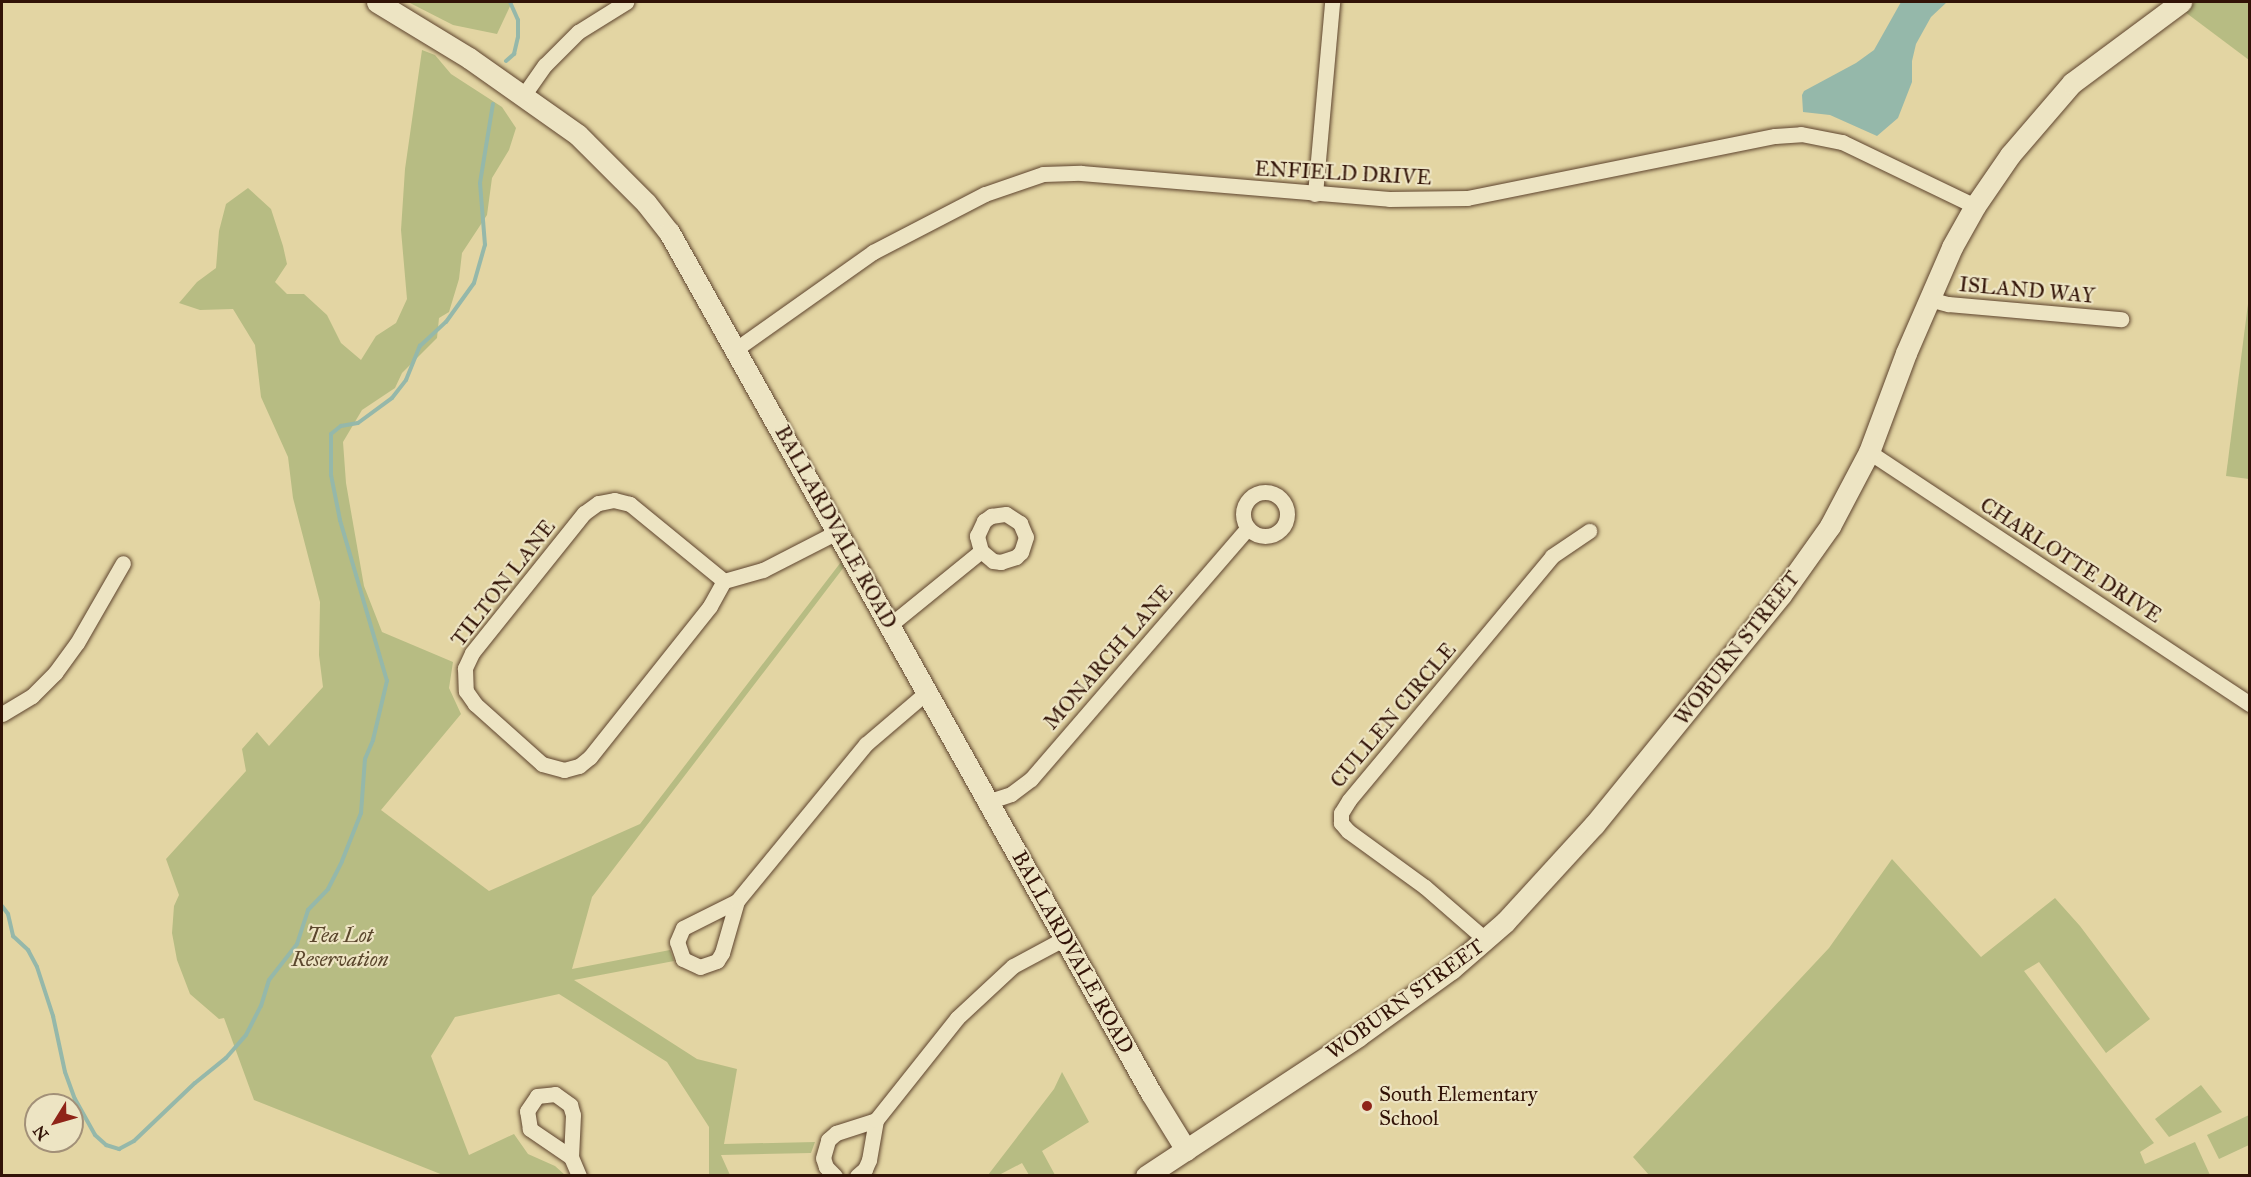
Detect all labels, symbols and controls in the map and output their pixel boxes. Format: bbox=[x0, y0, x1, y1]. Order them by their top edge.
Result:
street label: ENFIELD DRIVE bbox=[1254, 156, 1432, 190]
street label: ISLAND WAY bbox=[1958, 272, 2096, 308]
street label: BALLARDVALE ROAD bbox=[770, 421, 902, 633]
street label: CHARLOTTE DRIVE bbox=[1976, 492, 2166, 628]
street label: TILTON LANE bbox=[446, 515, 560, 651]
street label: WOBURN STREET bbox=[1669, 566, 1805, 730]
street label: MONARCH LANE bbox=[1038, 580, 1178, 734]
street label: CULLEN CIRCLE bbox=[1325, 637, 1461, 793]
street label: BALLARDVALE ROAD bbox=[1007, 846, 1139, 1058]
park label: Tea Lot Reservation bbox=[291, 922, 389, 972]
street label: WOBURN STREET bbox=[1321, 933, 1489, 1065]
place label: South Elementary School bbox=[1379, 1081, 1538, 1131]
north arrow bbox=[24, 1093, 84, 1153]
marker: South Elementary School bbox=[1360, 1099, 1374, 1113]
text: N bbox=[29, 1122, 53, 1144]

